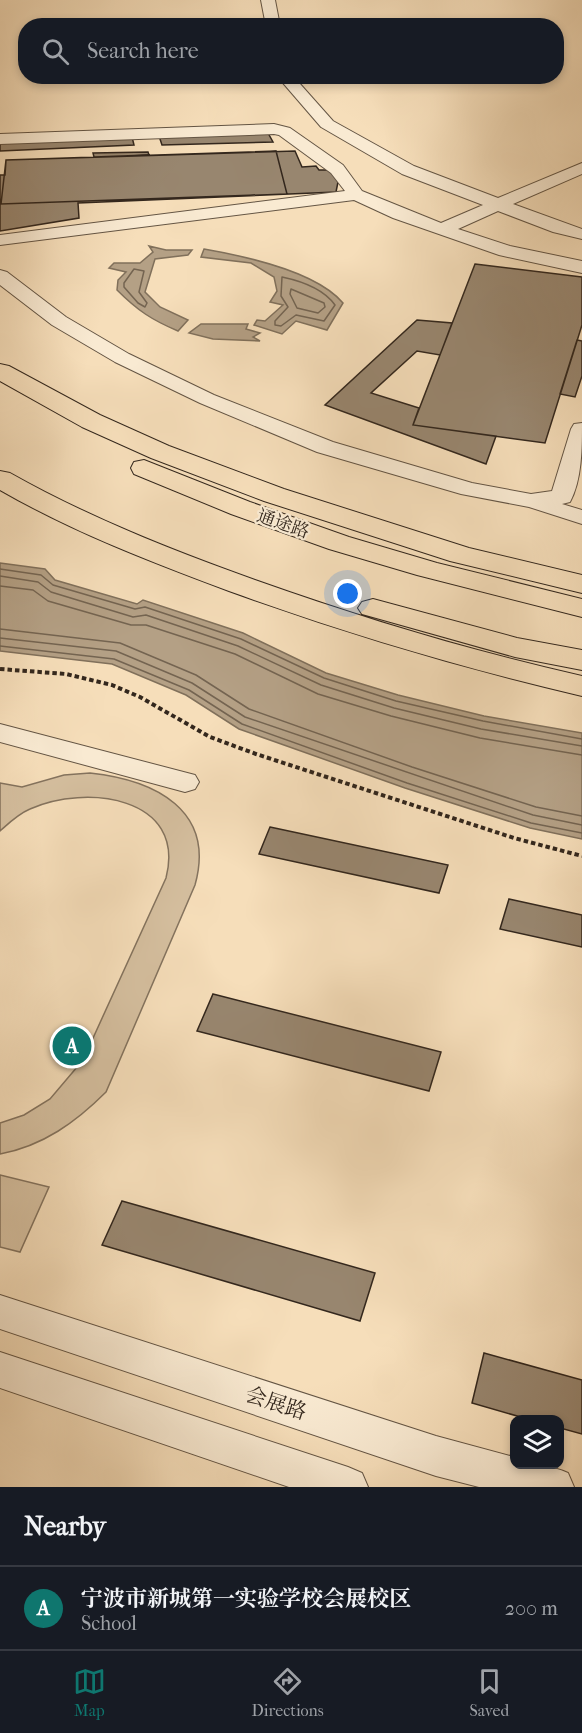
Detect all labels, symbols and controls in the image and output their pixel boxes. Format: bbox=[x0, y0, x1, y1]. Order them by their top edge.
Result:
search box bbox=[18, 18, 564, 84]
icon: search bbox=[39, 35, 72, 68]
text: Search here bbox=[87, 38, 199, 64]
street label: 通途路 bbox=[254, 505, 312, 543]
your location bbox=[333, 579, 362, 608]
pin: A bbox=[52, 1024, 92, 1068]
street label: 会展路 bbox=[242, 1382, 310, 1424]
map controls bbox=[510, 1415, 564, 1469]
button: layers bbox=[510, 1415, 564, 1469]
text: Nearby bbox=[24, 1511, 106, 1542]
text: 宁波市新城第一实验学校会展校区 bbox=[81, 1586, 411, 1612]
text: A bbox=[37, 1597, 50, 1620]
text: 200 m bbox=[505, 1597, 558, 1620]
text: School bbox=[81, 1612, 137, 1635]
tab: Map bbox=[73, 1665, 106, 1720]
tab: Directions bbox=[252, 1665, 324, 1720]
tab: Saved bbox=[469, 1665, 509, 1720]

